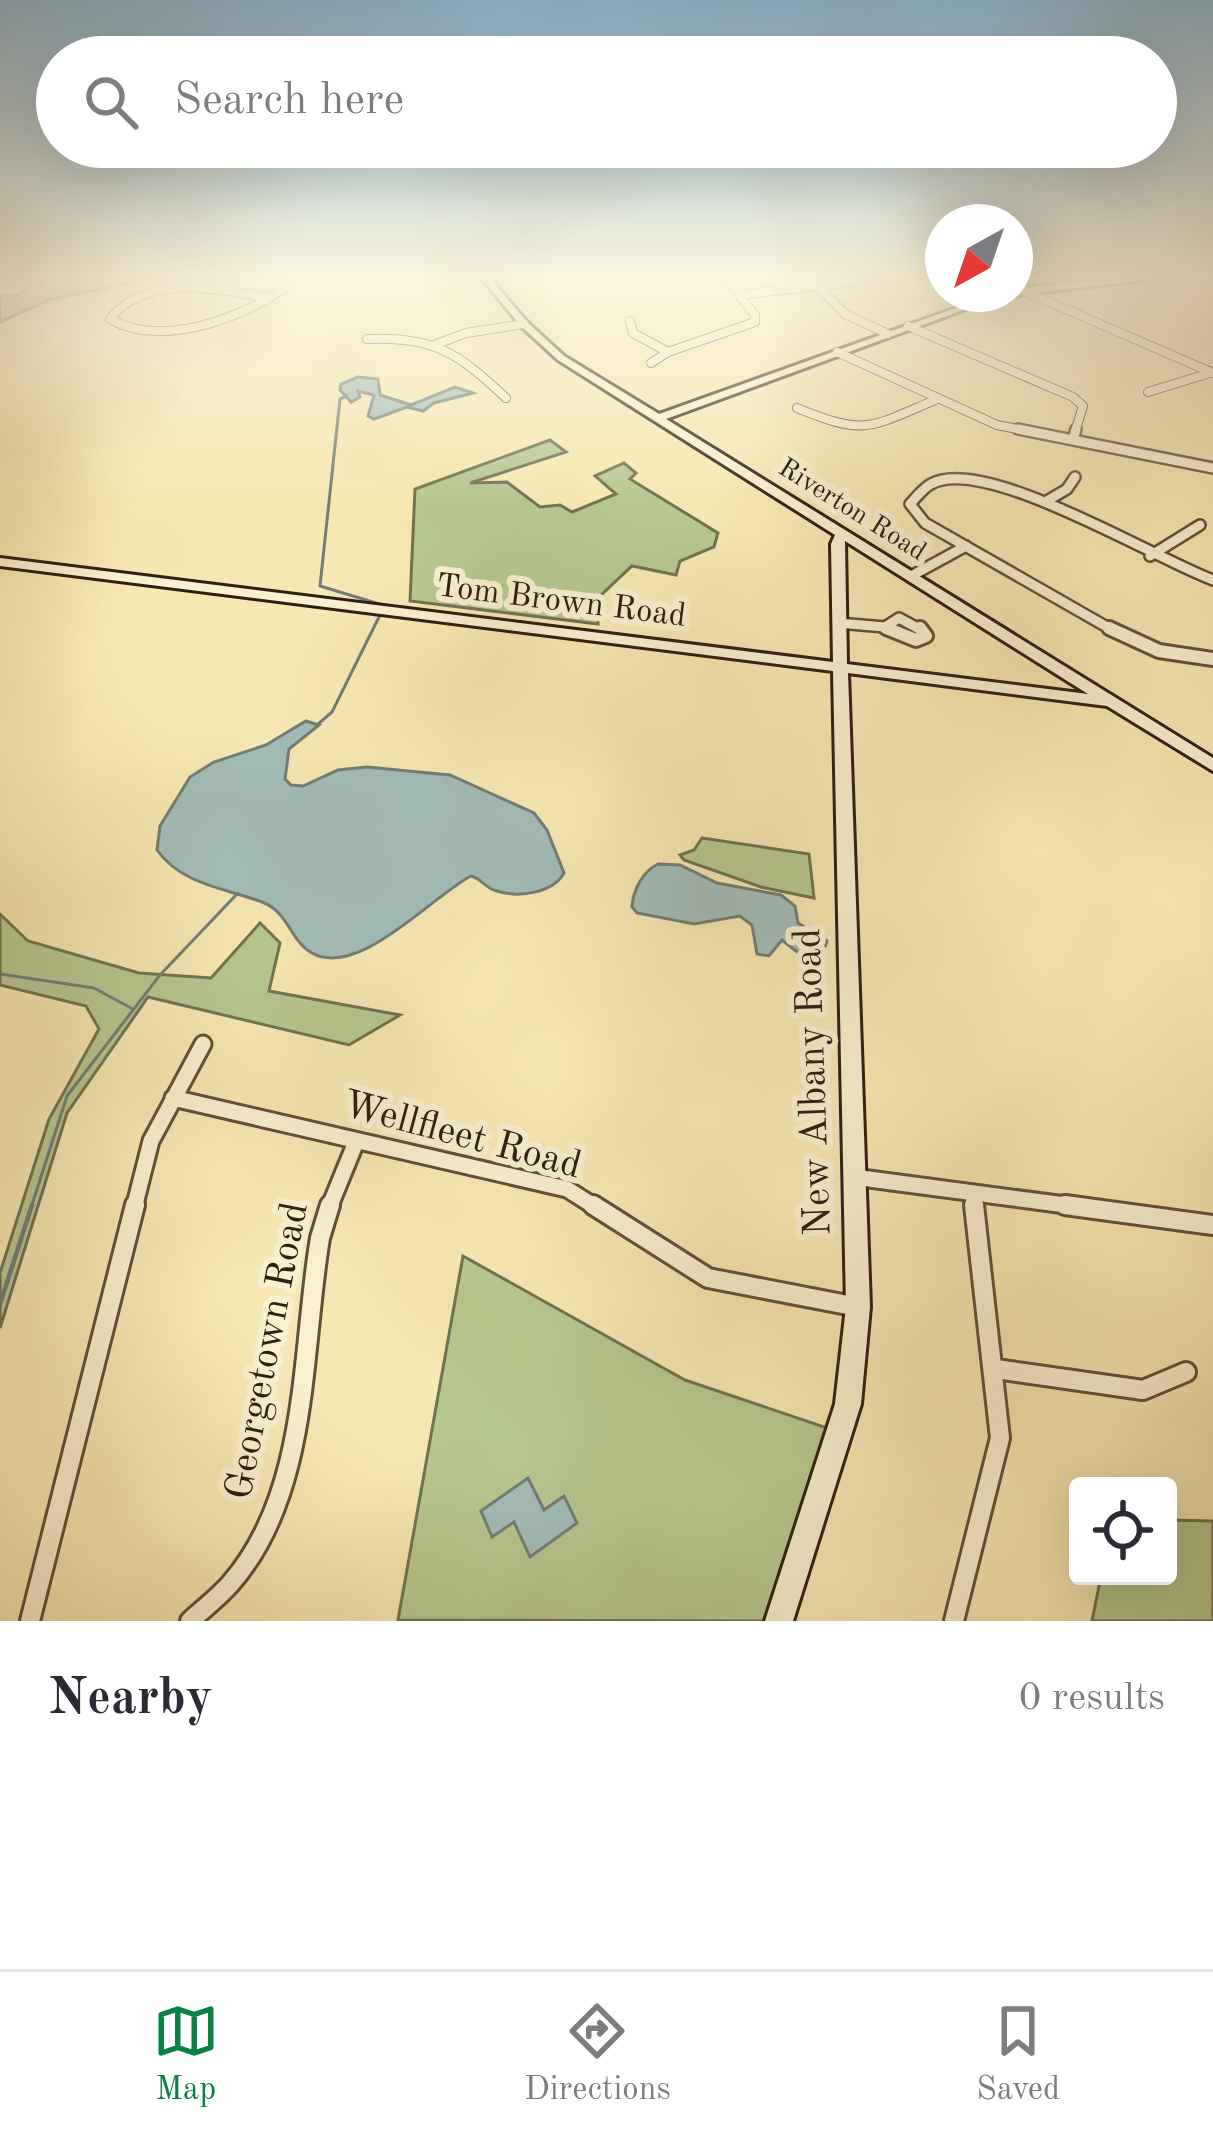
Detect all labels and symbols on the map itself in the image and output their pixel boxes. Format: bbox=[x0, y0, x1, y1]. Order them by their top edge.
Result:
north arrow bbox=[925, 204, 1033, 312]
street label: Riverton Road bbox=[773, 454, 931, 566]
street label: Tom Brown Road bbox=[434, 570, 688, 634]
street label: New Albany Road bbox=[789, 927, 839, 1237]
street label: Wellfleet Road bbox=[339, 1085, 585, 1187]
street label: Georgetown Road bbox=[220, 1199, 316, 1503]

